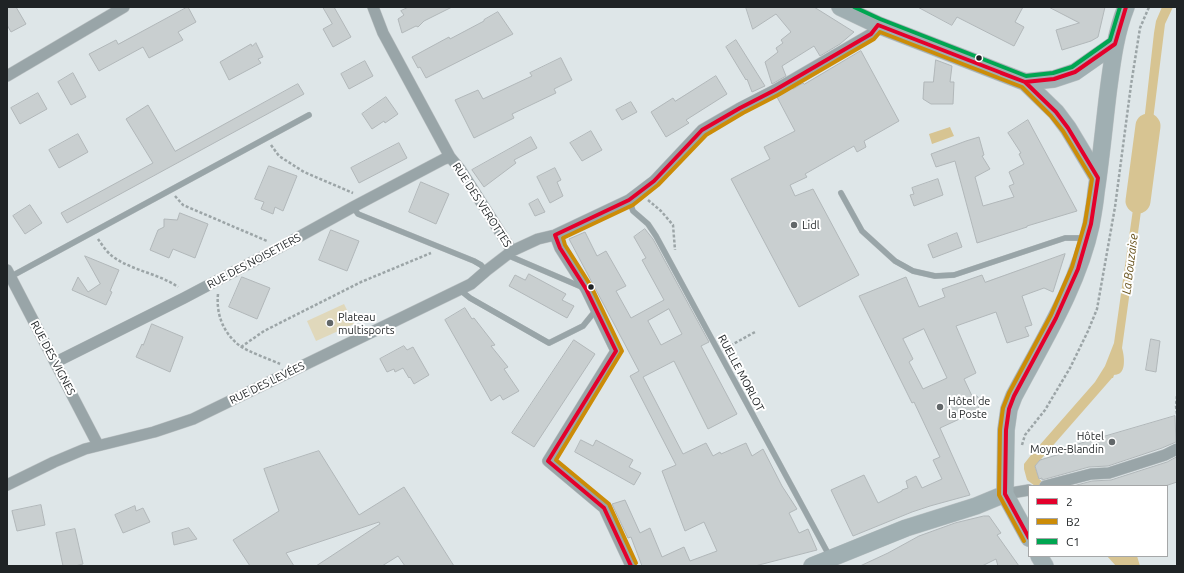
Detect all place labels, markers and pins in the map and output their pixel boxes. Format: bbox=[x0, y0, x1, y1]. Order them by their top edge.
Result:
unlabelled marker bbox=[974, 53, 984, 63]
place label: Lidl bbox=[802, 218, 820, 232]
marker: Lidl bbox=[789, 220, 799, 230]
unlabelled marker bbox=[586, 282, 596, 292]
place label: Plateau multisports bbox=[338, 310, 395, 336]
marker: Plateau multisports bbox=[325, 318, 335, 328]
place label: Hôtel de la Poste bbox=[948, 394, 990, 420]
marker: Hôtel de la Poste bbox=[935, 402, 945, 412]
place label: Hôtel Moyne-Blandin bbox=[1030, 429, 1104, 455]
marker: Hôtel Moyne-Blandin bbox=[1107, 437, 1117, 447]

